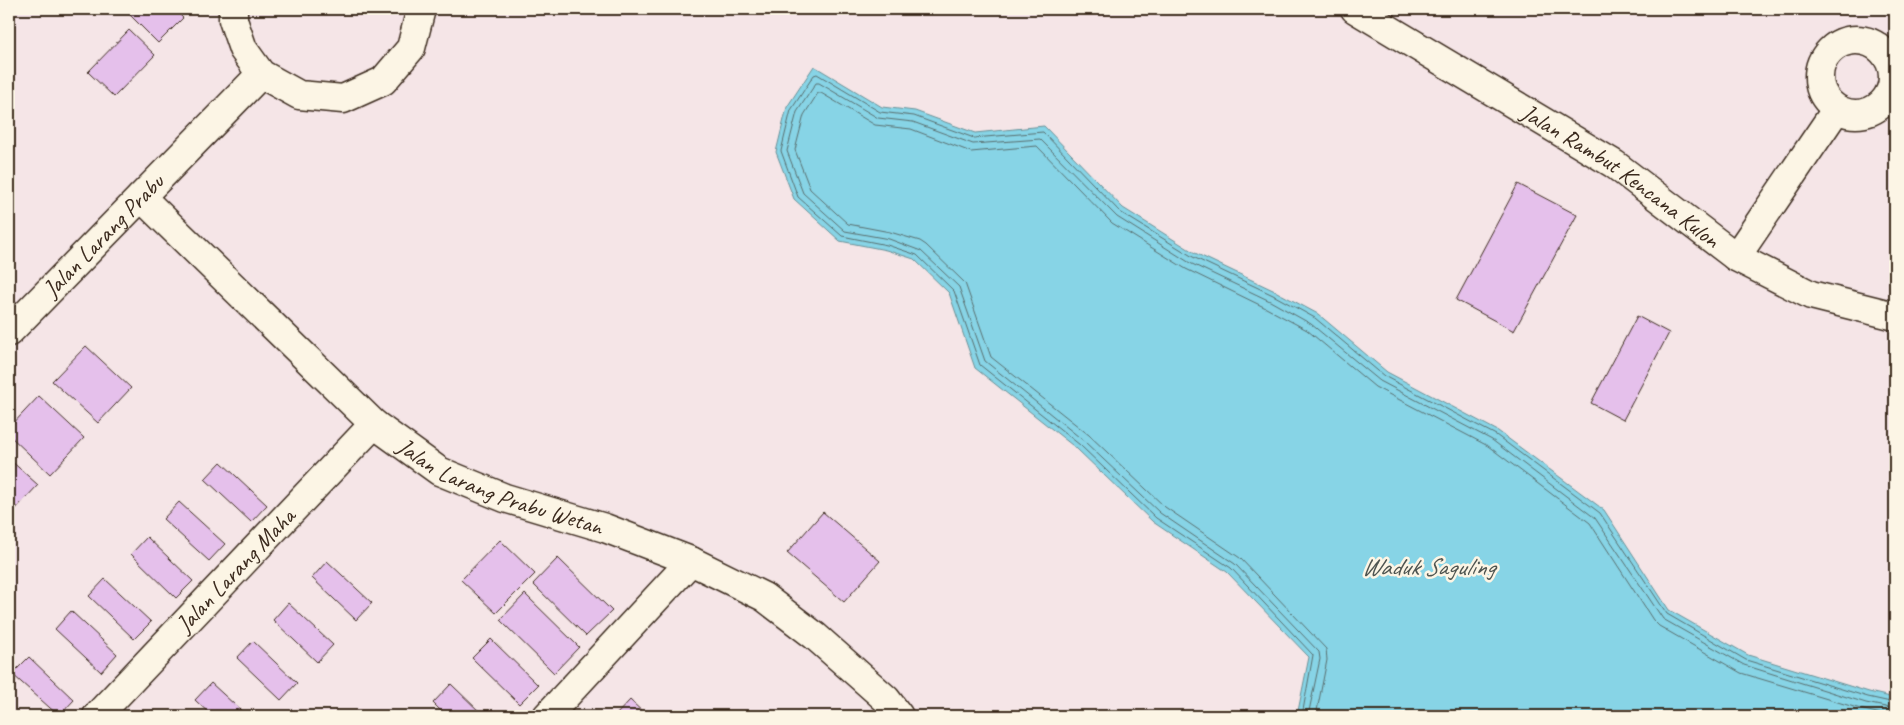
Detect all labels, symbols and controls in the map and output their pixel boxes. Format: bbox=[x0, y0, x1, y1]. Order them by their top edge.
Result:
street label: Jalan Rambut Kencana Kulon bbox=[1515, 97, 1727, 255]
street label: Jalan Larang Prabu bbox=[36, 166, 172, 304]
street label: Jalan Larang Prabu Wetan bbox=[391, 430, 608, 542]
street label: Jalan Larang Maha bbox=[169, 500, 303, 639]
water label: Waduk Saguling bbox=[1362, 551, 1498, 583]

